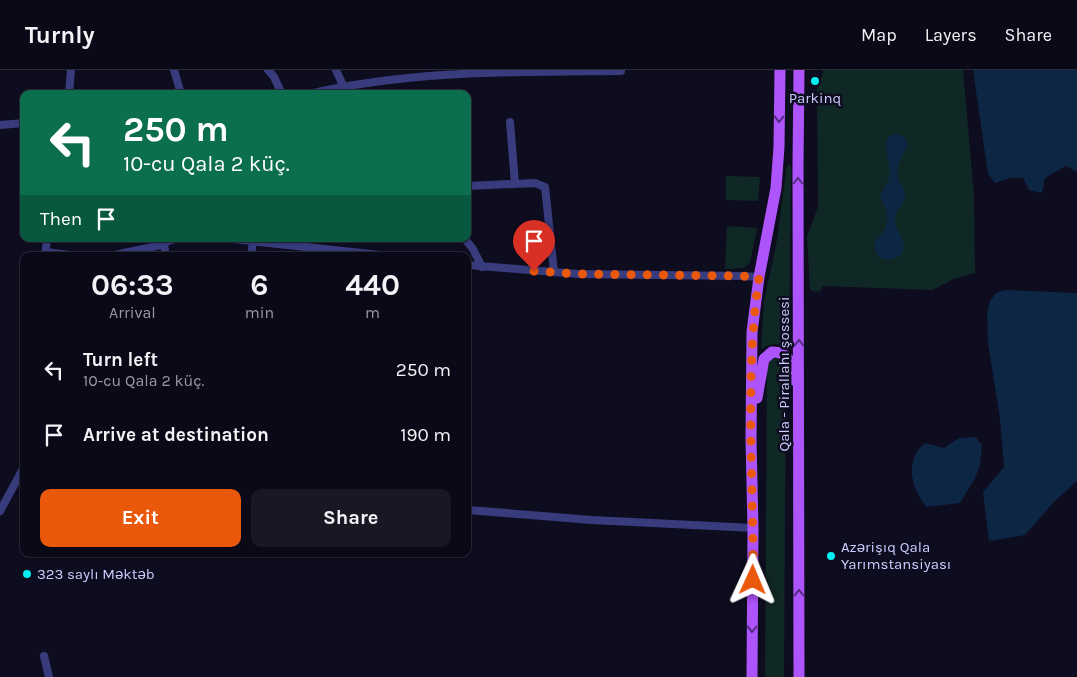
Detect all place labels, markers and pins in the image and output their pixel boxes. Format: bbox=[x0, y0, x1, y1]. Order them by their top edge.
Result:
marker: Parkinq bbox=[809, 75, 821, 87]
place label: Parkinq bbox=[789, 89, 842, 107]
pin bbox=[513, 220, 555, 271]
place label: Azərişıq Qala Yarımstansiyası bbox=[841, 538, 951, 573]
marker: Azərişıq Qala Yarımstansiyası bbox=[825, 550, 837, 562]
place label: 323 saylı Məktəb bbox=[37, 565, 155, 583]
marker: 323 saylı Məktəb bbox=[21, 568, 33, 580]

